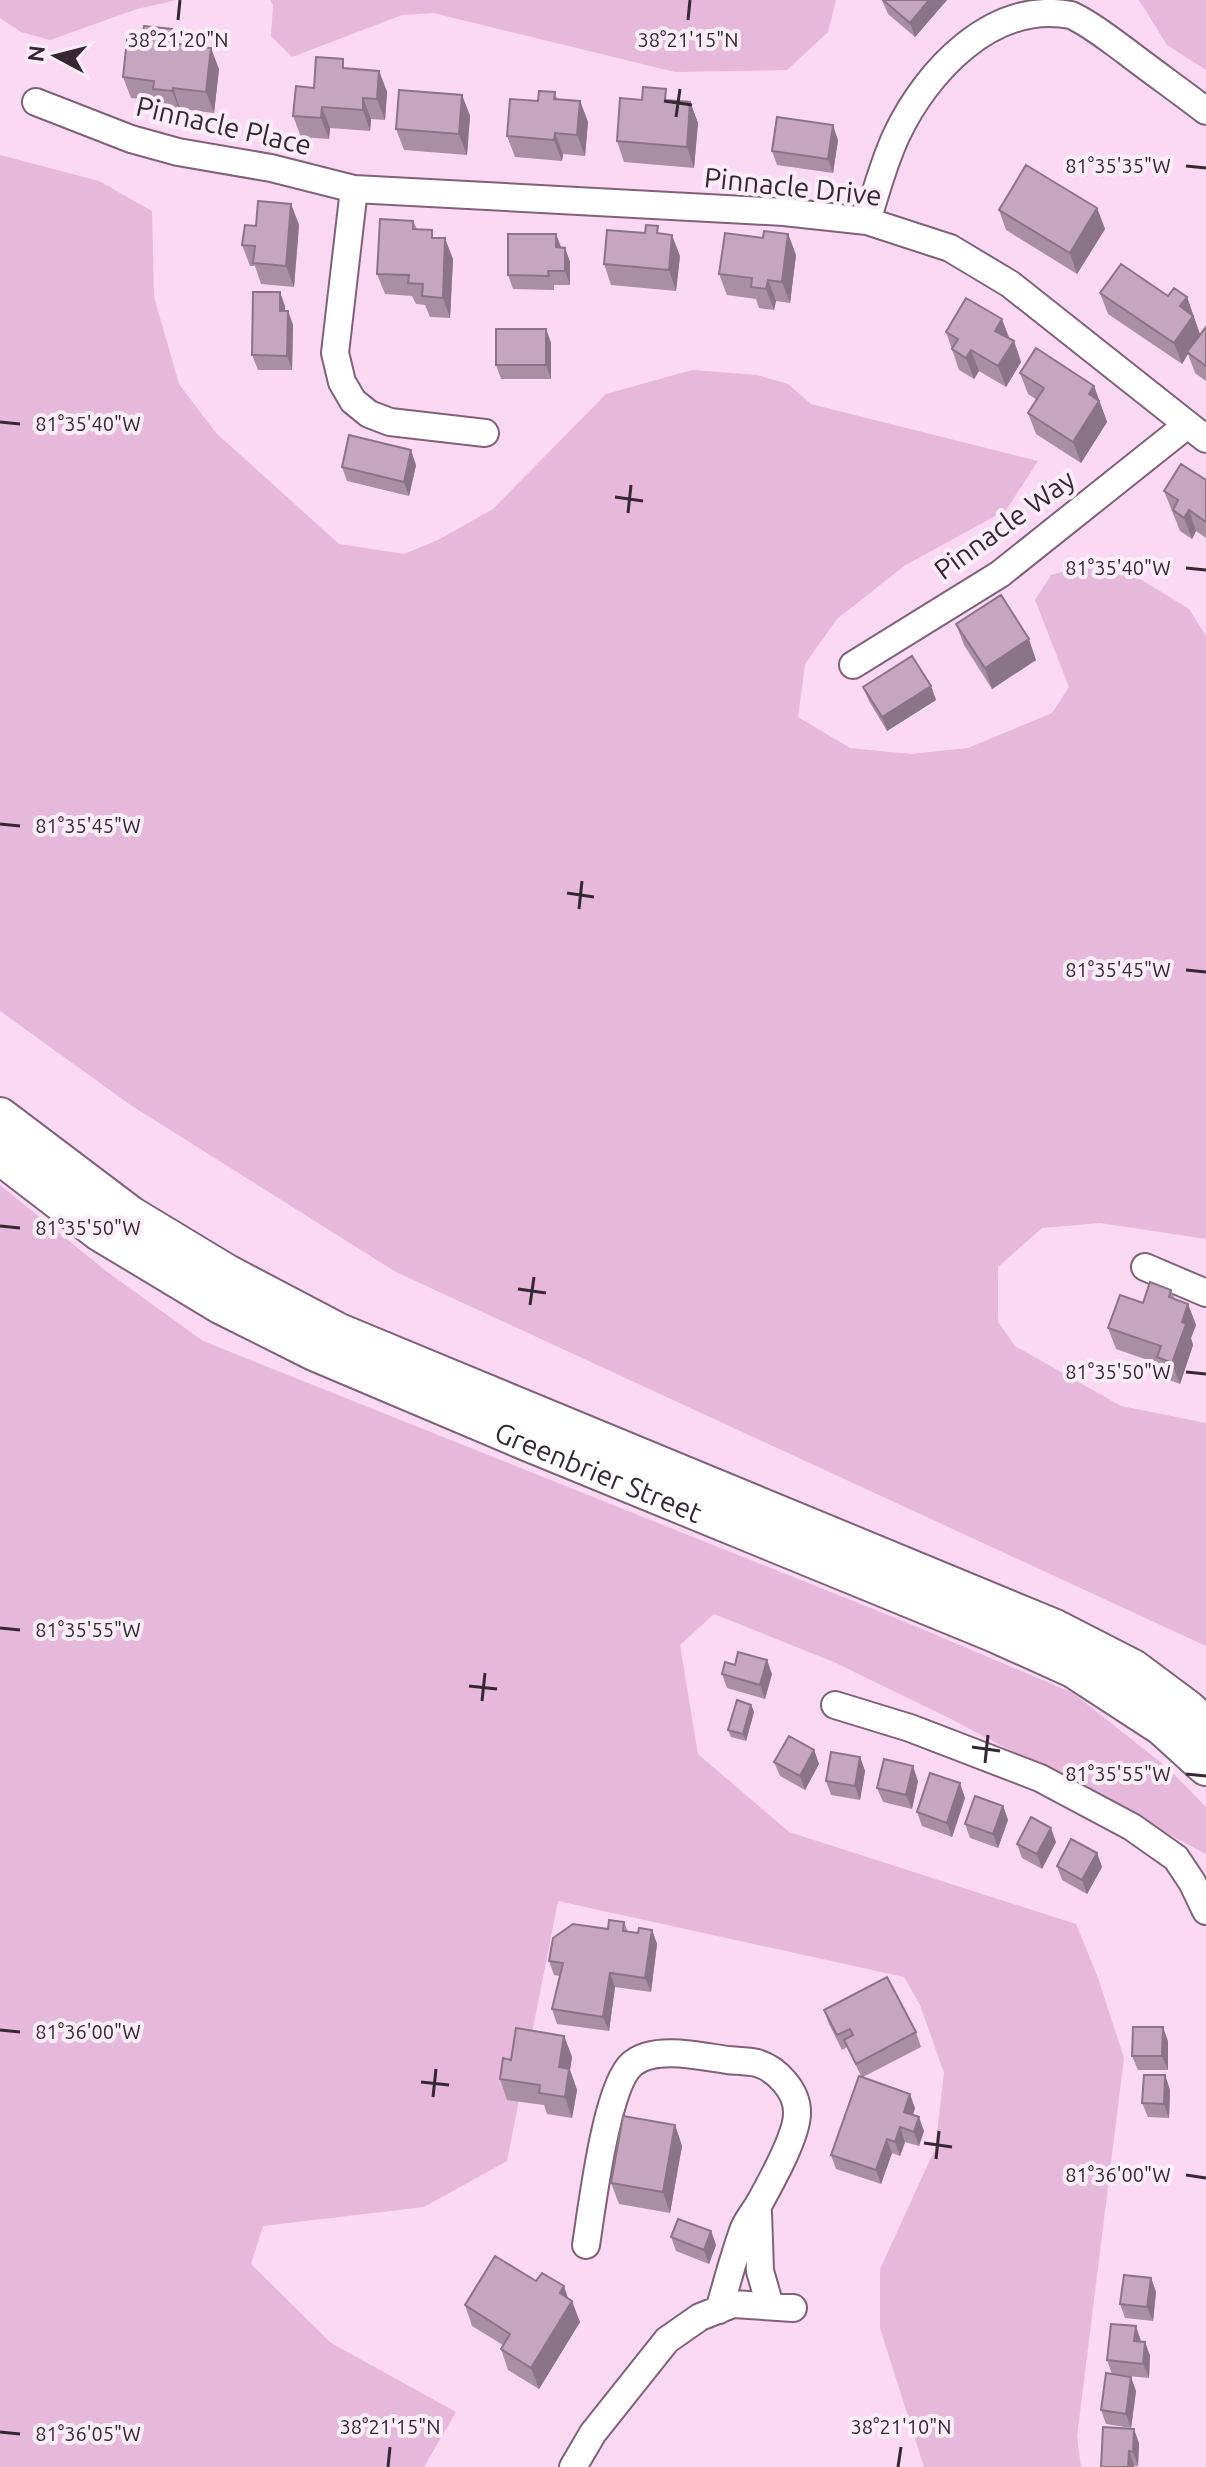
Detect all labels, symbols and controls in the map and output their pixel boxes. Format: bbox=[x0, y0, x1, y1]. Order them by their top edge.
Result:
north arrow bbox=[16, 16, 96, 96]
text: 38°21'20"N bbox=[127, 28, 229, 51]
text: 38°21'15"N bbox=[637, 28, 739, 51]
text: N bbox=[22, 44, 49, 63]
street label: Pinnacle Place bbox=[133, 90, 315, 160]
text: 81°35'35"W bbox=[1065, 154, 1171, 177]
street label: Pinnacle Drive bbox=[703, 161, 883, 211]
text: 81°35'40"W bbox=[35, 412, 141, 435]
street label: Pinnacle Way bbox=[928, 463, 1080, 585]
text: 81°35'40"W bbox=[1065, 556, 1171, 579]
text: 81°35'45"W bbox=[35, 814, 141, 837]
text: 81°35'45"W bbox=[1065, 958, 1171, 981]
text: 81°35'50"W bbox=[35, 1216, 141, 1239]
text: 81°35'50"W bbox=[1065, 1360, 1171, 1383]
street label: Greenbrier Street bbox=[491, 1415, 707, 1528]
text: 81°35'55"W bbox=[35, 1618, 141, 1641]
text: 81°35'55"W bbox=[1065, 1762, 1171, 1785]
text: 81°36'00"W bbox=[35, 2020, 141, 2043]
text: 81°36'00"W bbox=[1065, 2163, 1171, 2186]
text: 38°21'15"N bbox=[339, 2415, 441, 2438]
text: 38°21'10"N bbox=[850, 2415, 952, 2438]
text: 81°36'05"W bbox=[35, 2422, 141, 2445]

